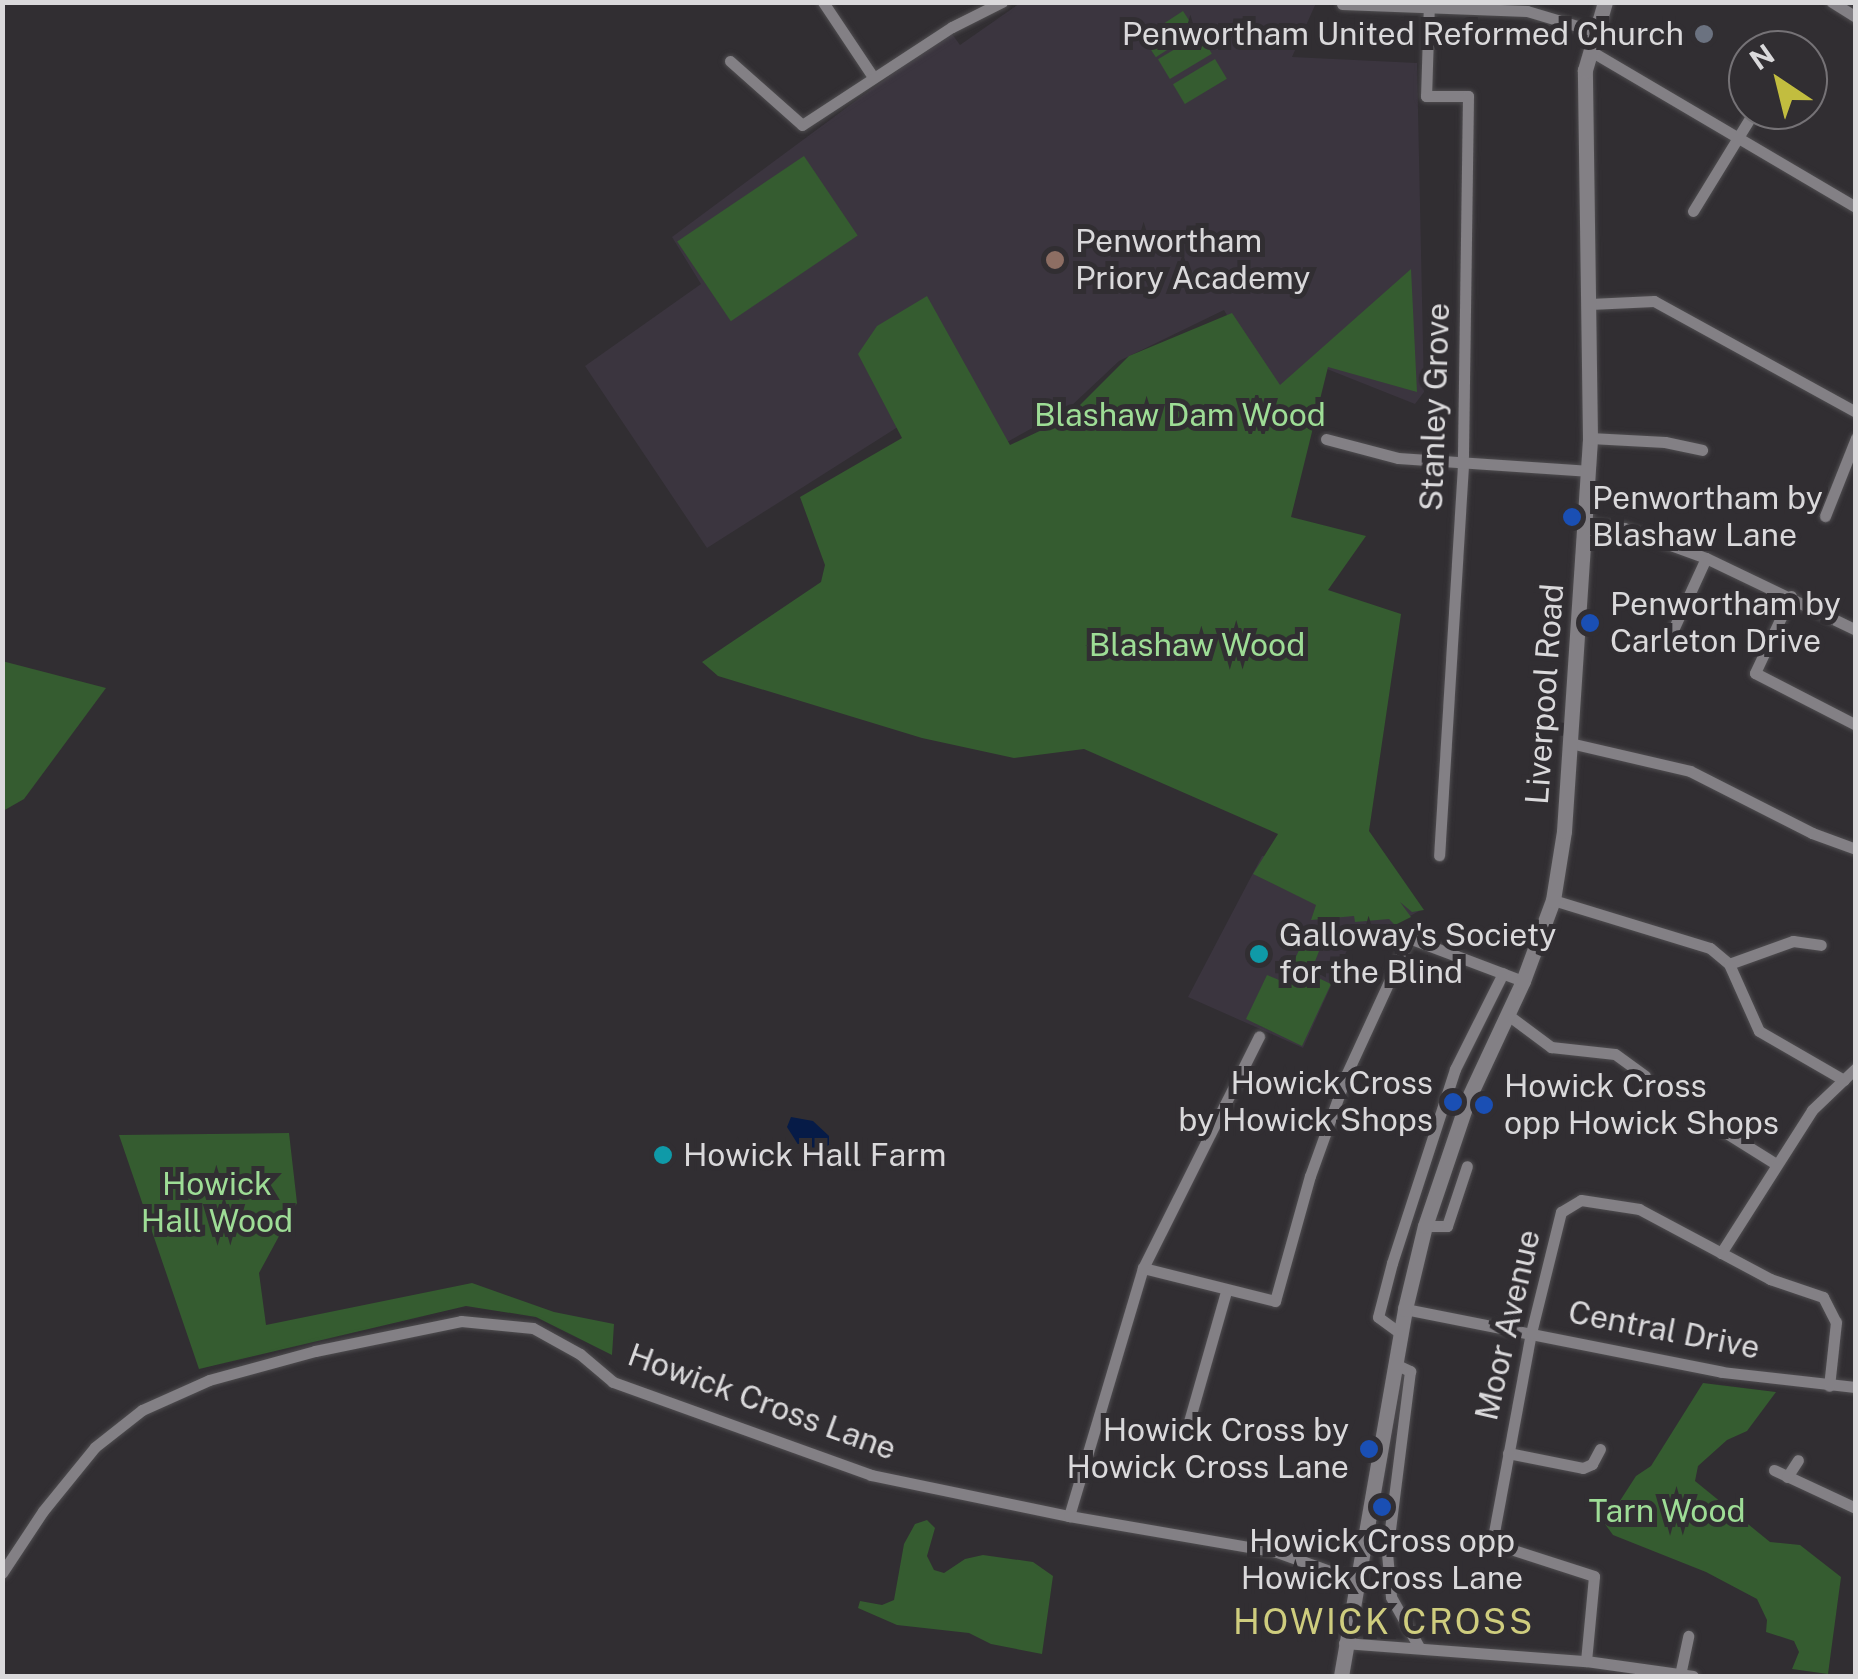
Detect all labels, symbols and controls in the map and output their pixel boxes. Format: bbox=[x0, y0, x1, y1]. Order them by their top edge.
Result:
place label: Penwortham United Reformed Church bbox=[1122, 15, 1684, 53]
marker: Penwortham United Reformed Church bbox=[1693, 23, 1715, 45]
north arrow bbox=[1728, 30, 1828, 130]
text: N bbox=[1743, 37, 1780, 76]
place label: Penwortham Priory Academy bbox=[1075, 223, 1310, 298]
marker: Penwortham Priory Academy bbox=[1044, 249, 1066, 271]
street label: Stanley Grove bbox=[1412, 302, 1458, 512]
park label: Blashaw Dam Wood bbox=[1034, 396, 1326, 434]
place label: Penwortham by Blashaw Lane bbox=[1592, 480, 1823, 555]
marker: Penwortham by Blashaw Lane bbox=[1561, 506, 1583, 528]
street label: Liverpool Road bbox=[1518, 582, 1572, 806]
place label: Penwortham by Carleton Drive bbox=[1610, 586, 1841, 661]
marker: Penwortham by Carleton Drive bbox=[1579, 612, 1601, 634]
park label: Blashaw Wood bbox=[1088, 626, 1306, 664]
place label: Galloway's Society for the Blind bbox=[1279, 917, 1556, 992]
marker: Galloway's Society for the Blind bbox=[1248, 943, 1270, 965]
place label: Howick Cross by Howick Shops bbox=[1178, 1065, 1433, 1140]
place label: Howick Cross opp Howick Shops bbox=[1504, 1068, 1779, 1143]
marker: Howick Cross by Howick Shops bbox=[1442, 1091, 1464, 1113]
marker: Howick Cross opp Howick Shops bbox=[1473, 1094, 1495, 1116]
place label: Howick Hall Farm bbox=[683, 1136, 946, 1174]
marker: Howick Hall Farm bbox=[652, 1144, 674, 1166]
park label: Howick Hall Wood bbox=[140, 1166, 294, 1241]
street label: Moor Avenue bbox=[1467, 1226, 1549, 1424]
street label: Central Drive bbox=[1565, 1293, 1763, 1367]
street label: Howick Cross Lane bbox=[623, 1336, 901, 1468]
place label: Howick Cross by Howick Cross Lane bbox=[1066, 1412, 1349, 1487]
marker: Howick Cross by Howick Cross Lane bbox=[1358, 1438, 1380, 1460]
park label: Tarn Wood bbox=[1588, 1492, 1746, 1530]
marker: Howick Cross opp Howick Cross Lane bbox=[1371, 1496, 1393, 1518]
place label: Howick Cross opp Howick Cross Lane bbox=[1241, 1523, 1523, 1598]
district label: HOWICK CROSS bbox=[1233, 1601, 1535, 1643]

